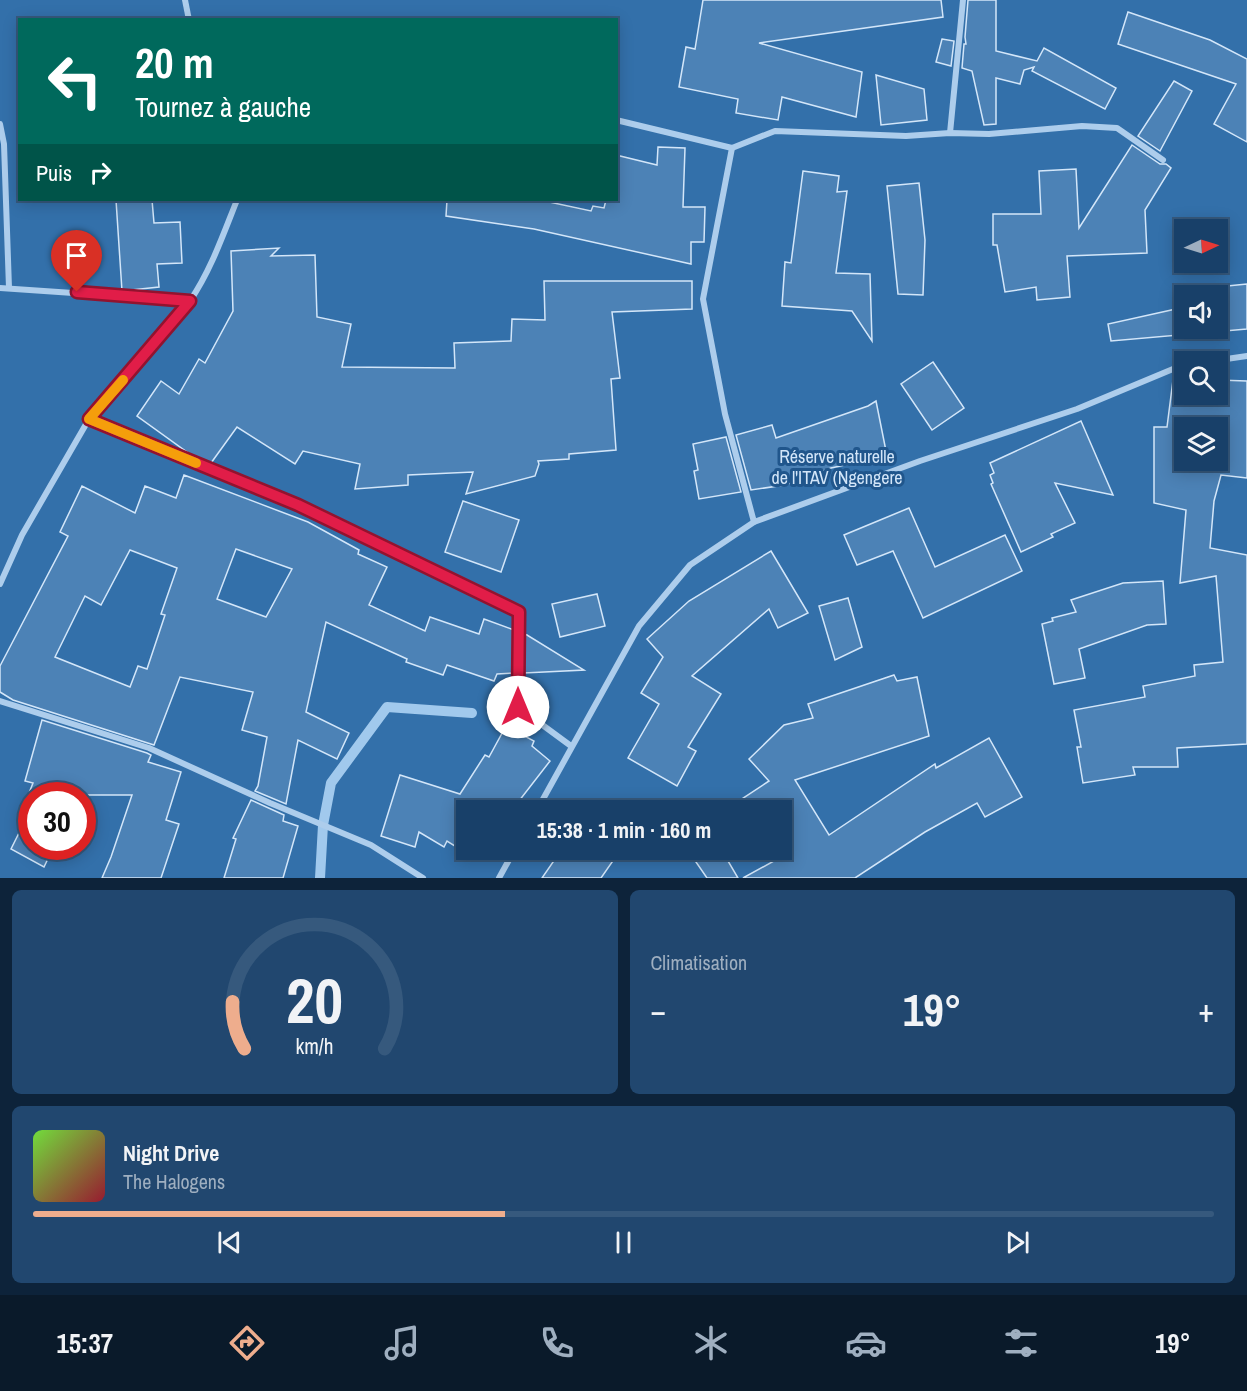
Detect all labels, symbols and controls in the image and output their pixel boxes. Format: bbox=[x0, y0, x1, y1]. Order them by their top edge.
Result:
text: 20 m bbox=[135, 35, 214, 91]
icon: left bbox=[36, 42, 114, 120]
text: Tournez à gauche bbox=[135, 89, 311, 125]
icon: right bbox=[84, 156, 117, 189]
text: Puis bbox=[36, 158, 72, 188]
north arrow bbox=[1174, 219, 1228, 273]
map controls bbox=[1174, 219, 1228, 471]
pin bbox=[51, 230, 102, 292]
icon: arrive bbox=[60, 239, 93, 272]
button: sound bbox=[1174, 285, 1228, 339]
button: search bbox=[1174, 351, 1228, 405]
button: layers bbox=[1174, 417, 1228, 471]
park label: Réserve naturelle de l'ITAV (Ngengere bbox=[771, 444, 903, 490]
position arrow bbox=[486, 675, 550, 739]
speed limit sign: 30 bbox=[18, 782, 96, 860]
text: 15:38 · 1 min · 160 m bbox=[537, 815, 711, 845]
text: Climatisation bbox=[651, 949, 747, 976]
text: 20 bbox=[286, 958, 343, 1042]
text: 19° bbox=[903, 979, 962, 1040]
text: − bbox=[651, 988, 666, 1032]
text: + bbox=[1198, 988, 1214, 1032]
text: km/h bbox=[296, 1032, 334, 1061]
text: Night Drive bbox=[123, 1138, 219, 1168]
text: The Halogens bbox=[123, 1168, 225, 1195]
icon: previous bbox=[213, 1226, 246, 1259]
icon: pause bbox=[607, 1226, 640, 1259]
icon: next bbox=[1001, 1226, 1034, 1259]
icon: directions bbox=[226, 1322, 268, 1364]
icon: music bbox=[381, 1322, 423, 1364]
icon: phone bbox=[536, 1322, 578, 1364]
icon: climate bbox=[690, 1322, 732, 1364]
icon: car bbox=[845, 1322, 887, 1364]
icon: filters bbox=[1000, 1322, 1042, 1364]
text: 15:37 bbox=[56, 1325, 113, 1361]
text: 19° bbox=[1155, 1325, 1191, 1361]

